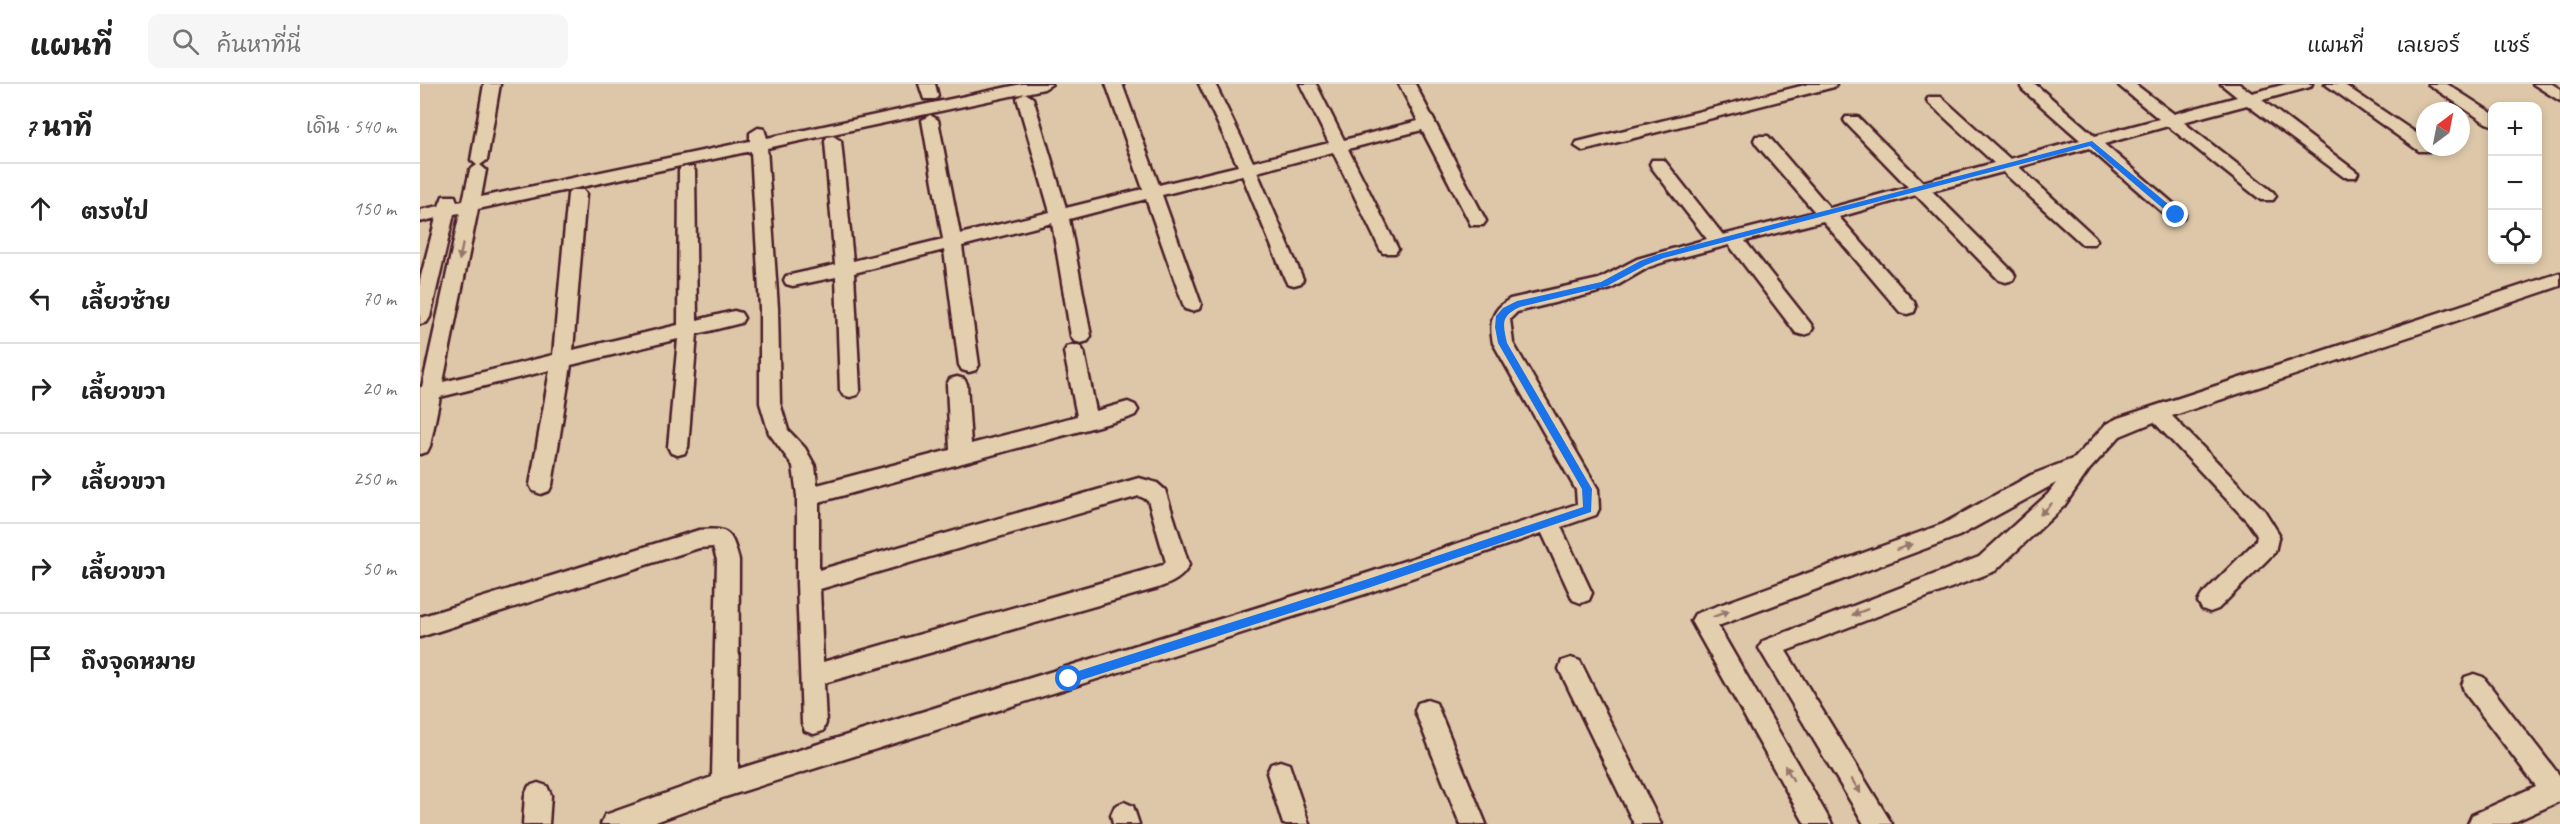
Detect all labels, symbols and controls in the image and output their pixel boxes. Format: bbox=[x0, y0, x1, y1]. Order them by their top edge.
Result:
search box bbox=[148, 14, 568, 68]
icon: search bbox=[169, 25, 202, 58]
text: แผนที่ bbox=[30, 28, 112, 63]
text: ค้นหาที่นี่ bbox=[217, 31, 301, 59]
text: แผนที่ bbox=[2307, 32, 2364, 58]
text: เลเยอร์ bbox=[2397, 32, 2460, 58]
text: แชร์ bbox=[2493, 32, 2530, 58]
north arrow bbox=[2416, 102, 2470, 156]
map controls bbox=[2488, 102, 2542, 264]
button: + bbox=[2488, 102, 2542, 156]
text: 7 นาที bbox=[24, 111, 92, 144]
text: เดิน · 540 m bbox=[306, 114, 396, 139]
button: − bbox=[2488, 156, 2542, 210]
icon: ahead bbox=[24, 192, 57, 225]
text: 150 m bbox=[353, 196, 396, 221]
text: ตรงไป bbox=[81, 198, 149, 226]
route end bbox=[2162, 201, 2188, 227]
button: locate bbox=[2488, 210, 2542, 264]
one-way arrow bbox=[456, 242, 465, 261]
icon: left bbox=[24, 282, 57, 315]
text: 70 m bbox=[362, 286, 396, 311]
text: เลี้ยวซ้าย bbox=[81, 288, 171, 316]
icon: right bbox=[24, 372, 57, 405]
text: 20 m bbox=[362, 376, 396, 401]
text: เลี้ยวขวา bbox=[81, 378, 165, 406]
icon: right bbox=[24, 462, 57, 495]
text: 250 m bbox=[353, 466, 396, 491]
text: เลี้ยวขวา bbox=[81, 468, 165, 496]
one-way arrow bbox=[2039, 502, 2053, 516]
one-way arrow bbox=[1895, 542, 1913, 551]
icon: right bbox=[24, 552, 57, 585]
text: 50 m bbox=[362, 556, 396, 581]
text: เลี้ยวขวา bbox=[81, 558, 165, 586]
one-way arrow bbox=[1851, 608, 1869, 617]
one-way arrow bbox=[1712, 609, 1730, 619]
icon: arrive bbox=[24, 642, 57, 675]
text: ถึงจุดหมาย bbox=[81, 648, 196, 676]
route start bbox=[1055, 665, 1081, 691]
one-way arrow bbox=[1784, 765, 1795, 781]
one-way arrow bbox=[1850, 778, 1861, 794]

